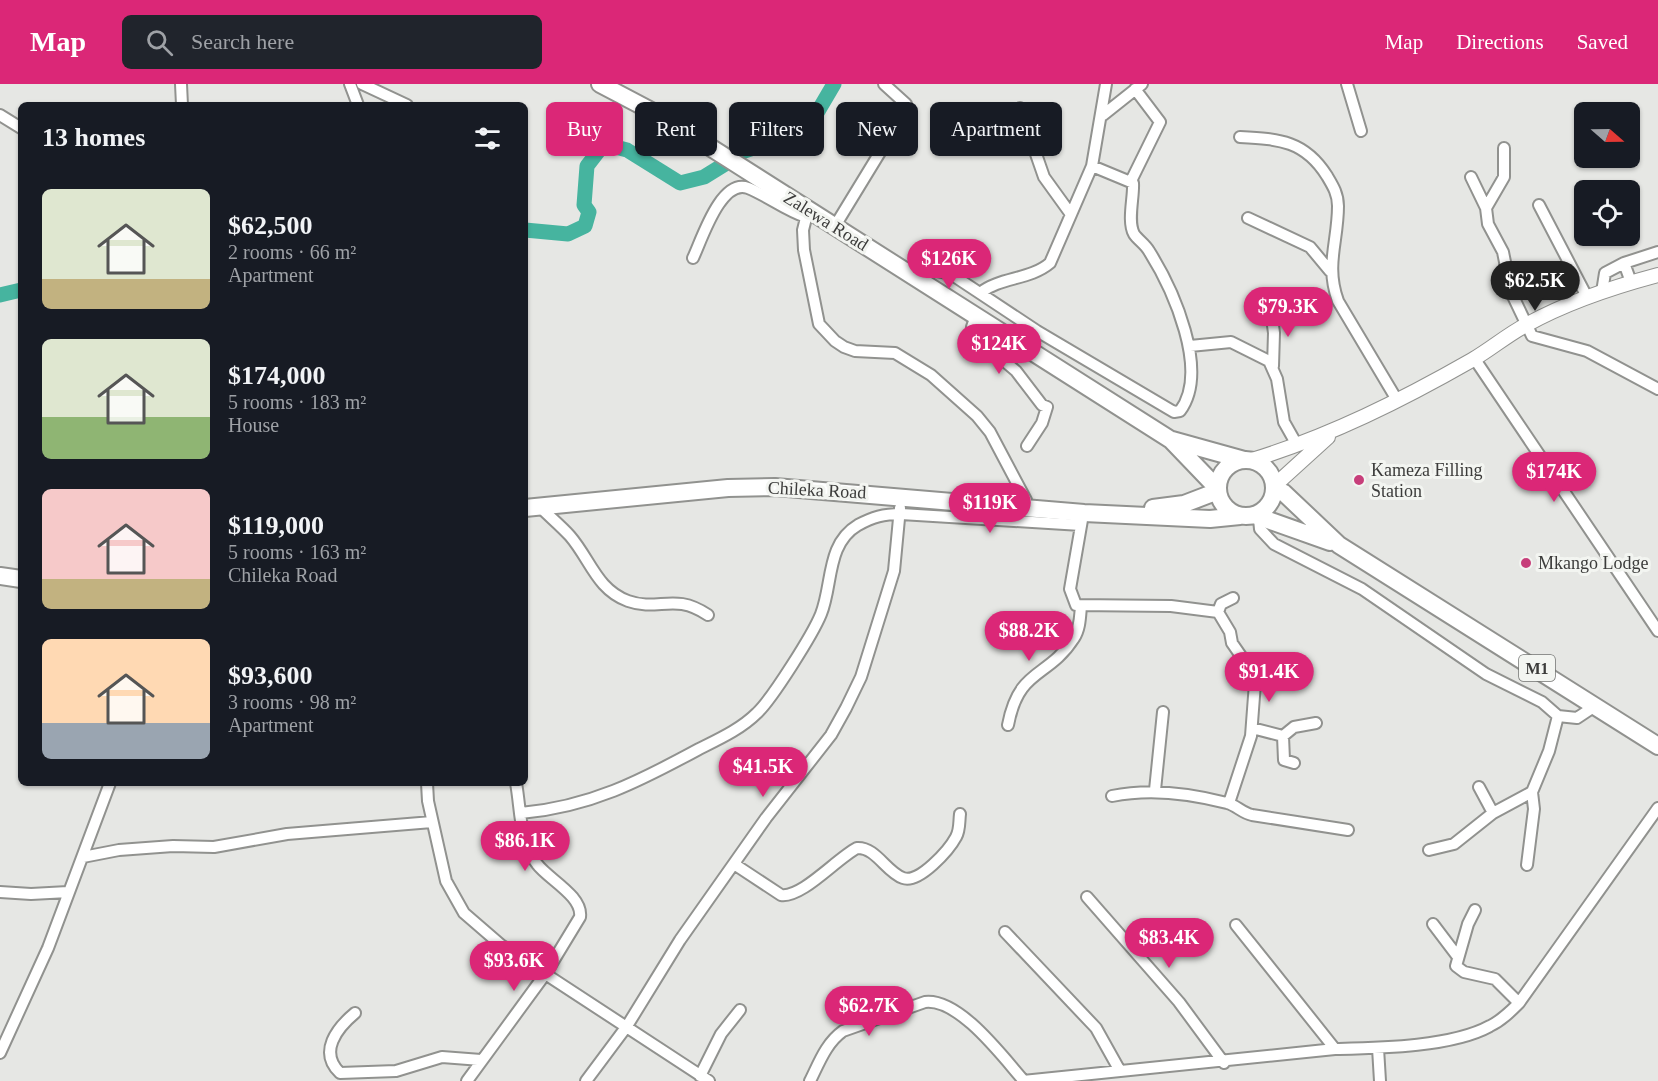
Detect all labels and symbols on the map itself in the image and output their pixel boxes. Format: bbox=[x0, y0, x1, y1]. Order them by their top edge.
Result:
north arrow bbox=[1574, 102, 1640, 168]
street label: Zalewa Road bbox=[780, 187, 872, 255]
pin: $126K bbox=[907, 239, 991, 290]
pin: $62.5K bbox=[1486, 261, 1584, 312]
pin: $79.3K bbox=[1239, 287, 1337, 338]
pin: $124K bbox=[957, 324, 1041, 375]
pin: $174K bbox=[1512, 452, 1596, 503]
place label: Kameza Filling Station bbox=[1371, 460, 1482, 501]
marker: Kameza Filling Station bbox=[1352, 473, 1366, 487]
street label: Chileka Road bbox=[767, 477, 867, 503]
pin: $119K bbox=[948, 483, 1032, 534]
place label: Mkango Lodge bbox=[1538, 553, 1648, 573]
marker: Mkango Lodge bbox=[1519, 556, 1533, 570]
pin: $88.2K bbox=[980, 611, 1078, 662]
pin: $91.4K bbox=[1220, 652, 1318, 703]
road number: M1 bbox=[1519, 655, 1555, 681]
pin: $41.5K bbox=[714, 747, 812, 798]
pin: $86.1K bbox=[476, 821, 574, 872]
pin: $83.4K bbox=[1120, 918, 1218, 969]
pin: $93.6K bbox=[465, 941, 563, 992]
pin: $62.7K bbox=[820, 986, 918, 1037]

